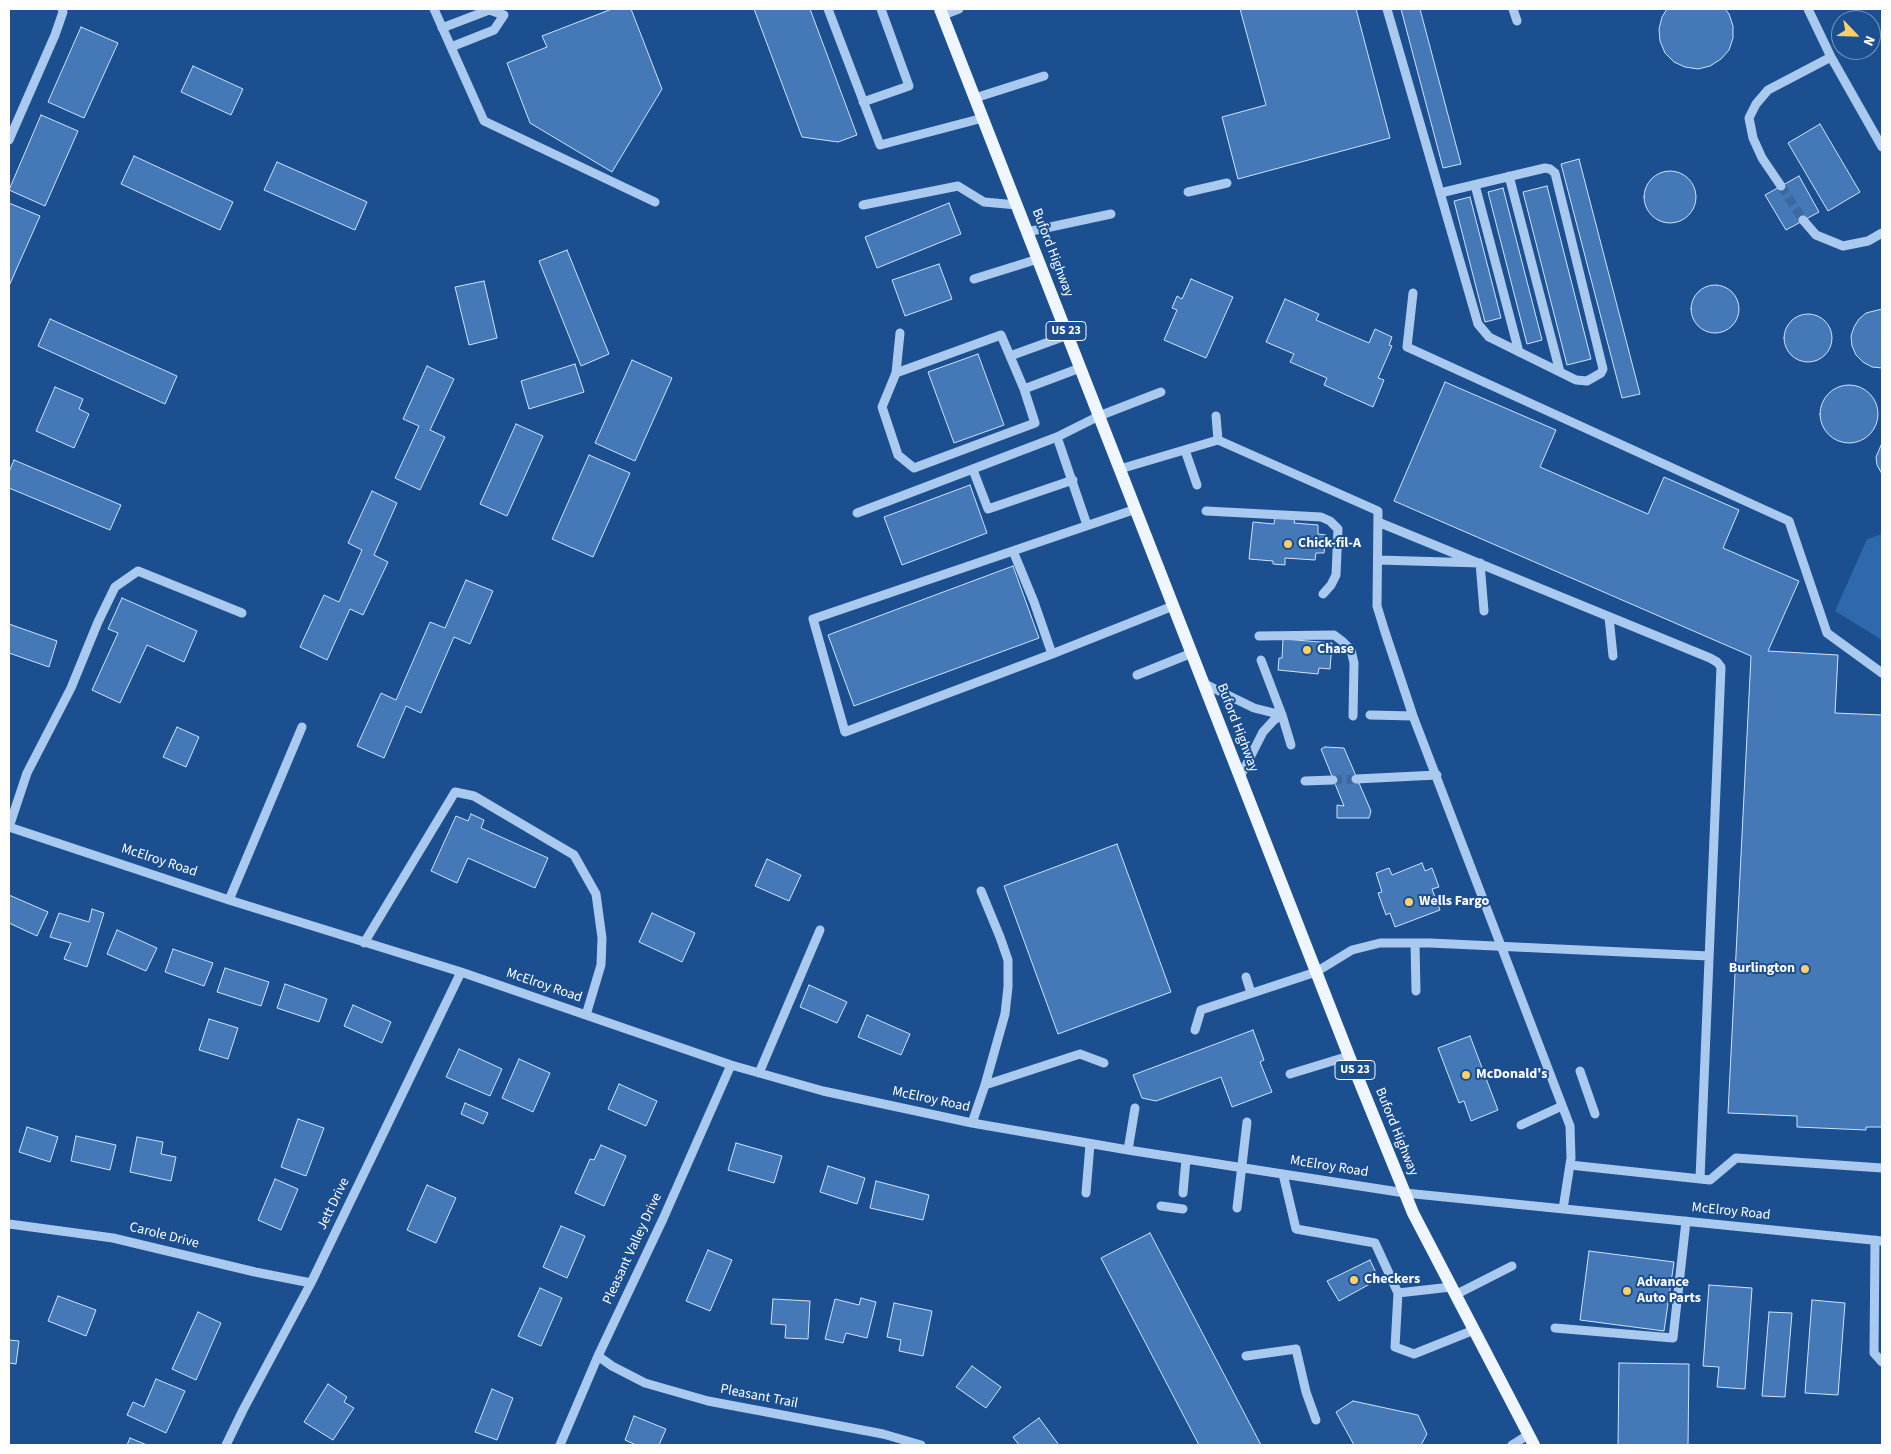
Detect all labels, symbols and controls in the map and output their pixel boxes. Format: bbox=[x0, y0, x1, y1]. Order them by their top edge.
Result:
north arrow bbox=[1831, 10, 1881, 60]
text: N bbox=[1858, 32, 1880, 49]
street label: Buford Highway bbox=[1027, 206, 1077, 300]
road number: US 23 bbox=[1046, 322, 1086, 341]
place label: Chick-fil-A bbox=[1298, 536, 1361, 552]
marker: Chick-fil-A bbox=[1282, 538, 1294, 550]
place label: Chase bbox=[1317, 642, 1354, 658]
marker: Chase bbox=[1301, 644, 1313, 656]
street label: Buford Highway bbox=[1212, 681, 1262, 775]
street label: McElroy Road bbox=[119, 841, 199, 881]
place label: Wells Fargo bbox=[1419, 894, 1489, 910]
marker: Wells Fargo bbox=[1403, 896, 1415, 908]
place label: Burlington bbox=[1729, 961, 1795, 977]
marker: Burlington bbox=[1799, 963, 1811, 975]
street label: McElroy Road bbox=[504, 965, 584, 1007]
road number: US 23 bbox=[1335, 1060, 1375, 1080]
place label: McDonald's bbox=[1476, 1067, 1547, 1083]
marker: McDonald's bbox=[1460, 1069, 1472, 1081]
street label: McElroy Road bbox=[891, 1084, 971, 1116]
street label: Buford Highway bbox=[1371, 1086, 1421, 1178]
street label: McElroy Road bbox=[1289, 1153, 1369, 1181]
street label: Jett Drive bbox=[314, 1175, 354, 1233]
street label: Pleasant Valley Drive bbox=[600, 1191, 666, 1307]
street label: McElroy Road bbox=[1691, 1200, 1771, 1224]
street label: Carole Drive bbox=[128, 1219, 200, 1253]
place label: Checkers bbox=[1364, 1272, 1420, 1288]
marker: Checkers bbox=[1348, 1274, 1360, 1286]
place label: Advance Auto Parts bbox=[1637, 1275, 1701, 1308]
marker: Advance Auto Parts bbox=[1621, 1285, 1633, 1297]
street label: Pleasant Trail bbox=[719, 1381, 799, 1413]

